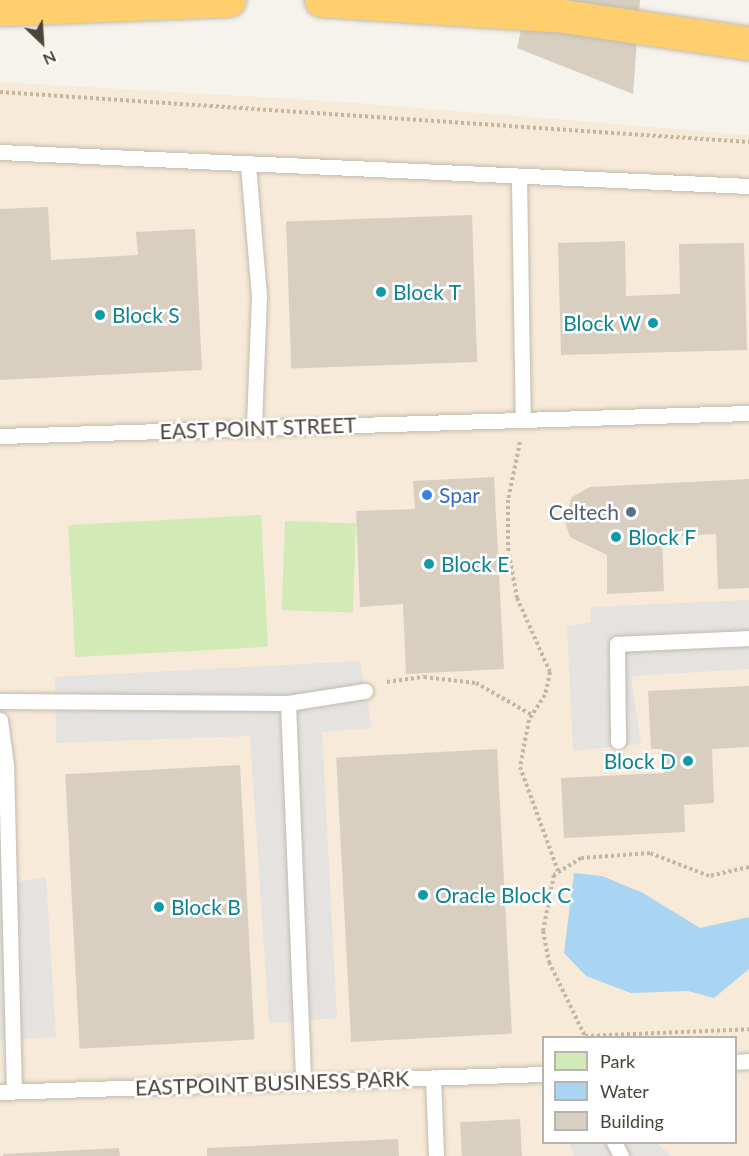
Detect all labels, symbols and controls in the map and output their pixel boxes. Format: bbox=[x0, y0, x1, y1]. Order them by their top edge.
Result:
north arrow bbox=[12, 12, 72, 72]
text: N bbox=[40, 48, 59, 70]
place label: Block T bbox=[393, 279, 462, 305]
marker: Block T bbox=[374, 285, 388, 299]
place label: Block S bbox=[112, 302, 180, 328]
marker: Block S bbox=[93, 308, 107, 322]
place label: Block W bbox=[563, 310, 641, 336]
marker: Block W bbox=[646, 316, 660, 330]
street label: EAST POINT STREET bbox=[159, 412, 357, 444]
place label: Spar bbox=[439, 482, 480, 508]
marker: Spar bbox=[420, 488, 434, 502]
place label: Celtech bbox=[549, 499, 619, 525]
marker: Celtech bbox=[624, 505, 638, 519]
place label: Block F bbox=[628, 524, 696, 550]
marker: Block F bbox=[609, 530, 623, 544]
place label: Block E bbox=[441, 551, 509, 577]
marker: Block E bbox=[422, 557, 436, 571]
place label: Block D bbox=[604, 748, 676, 774]
marker: Block D bbox=[681, 754, 695, 768]
place label: Oracle Block C bbox=[435, 882, 571, 908]
marker: Oracle Block C bbox=[416, 888, 430, 902]
place label: Block B bbox=[171, 894, 241, 920]
marker: Block B bbox=[152, 900, 166, 914]
legend bbox=[542, 1036, 737, 1144]
text: Park bbox=[600, 1050, 635, 1072]
street label: EASTPOINT BUSINESS PARK bbox=[134, 1066, 410, 1100]
text: Water bbox=[600, 1080, 649, 1102]
text: Building bbox=[600, 1110, 664, 1132]

